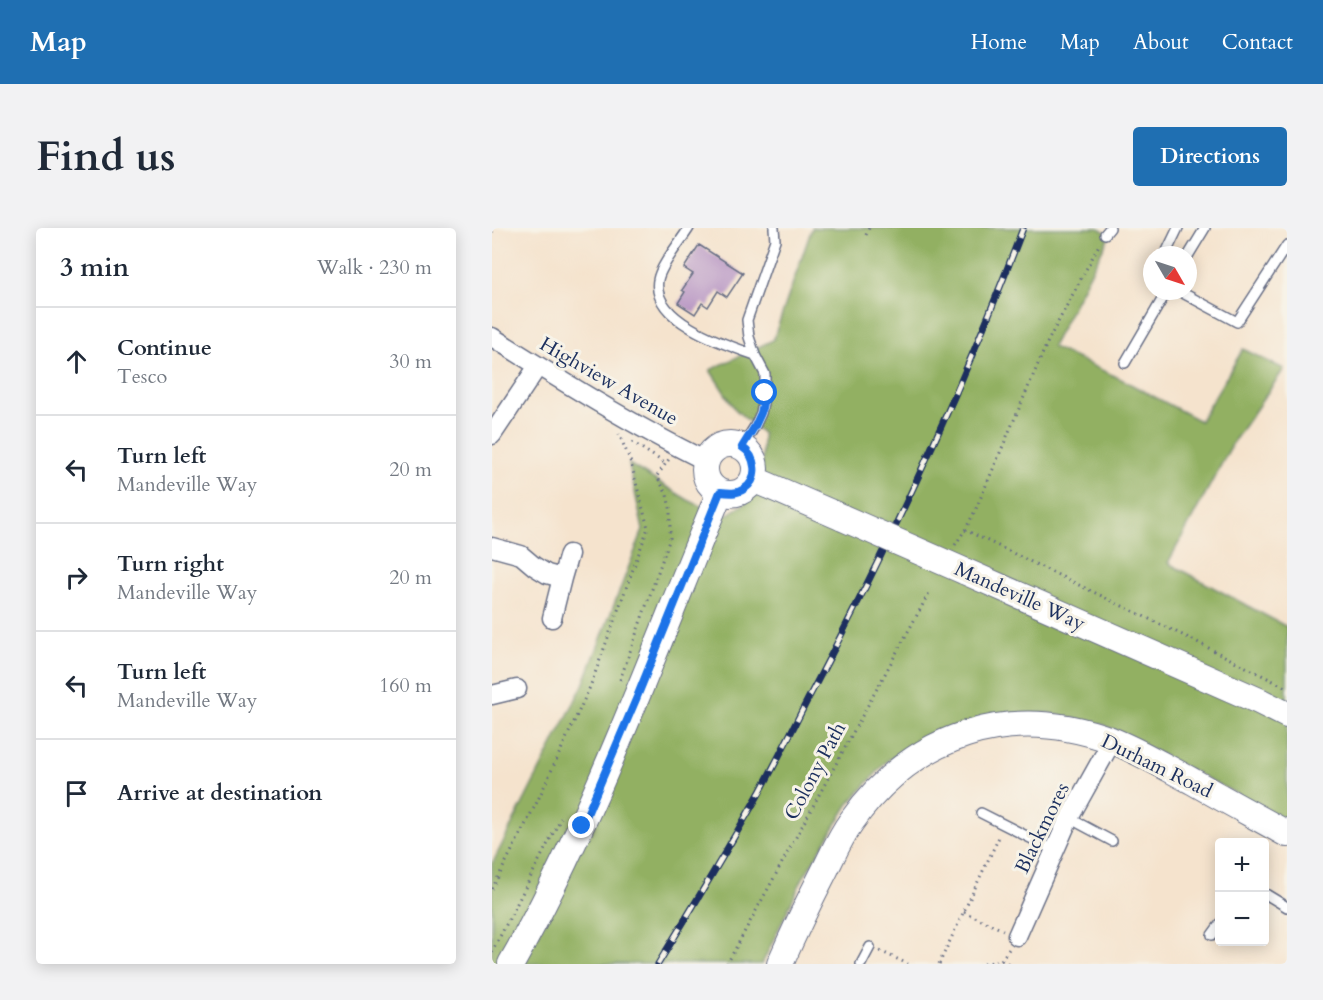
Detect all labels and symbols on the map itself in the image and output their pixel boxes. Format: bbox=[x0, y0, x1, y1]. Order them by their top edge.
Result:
north arrow bbox=[1143, 246, 1197, 300]
street label: Highview Avenue bbox=[535, 330, 683, 432]
route start bbox=[751, 379, 777, 405]
street label: Mandeville Way bbox=[950, 555, 1090, 637]
street label: Colony Path bbox=[778, 717, 852, 825]
street label: Durham Road bbox=[1097, 727, 1217, 805]
street label: Blackmores bbox=[1008, 778, 1076, 878]
route end bbox=[568, 812, 594, 838]

